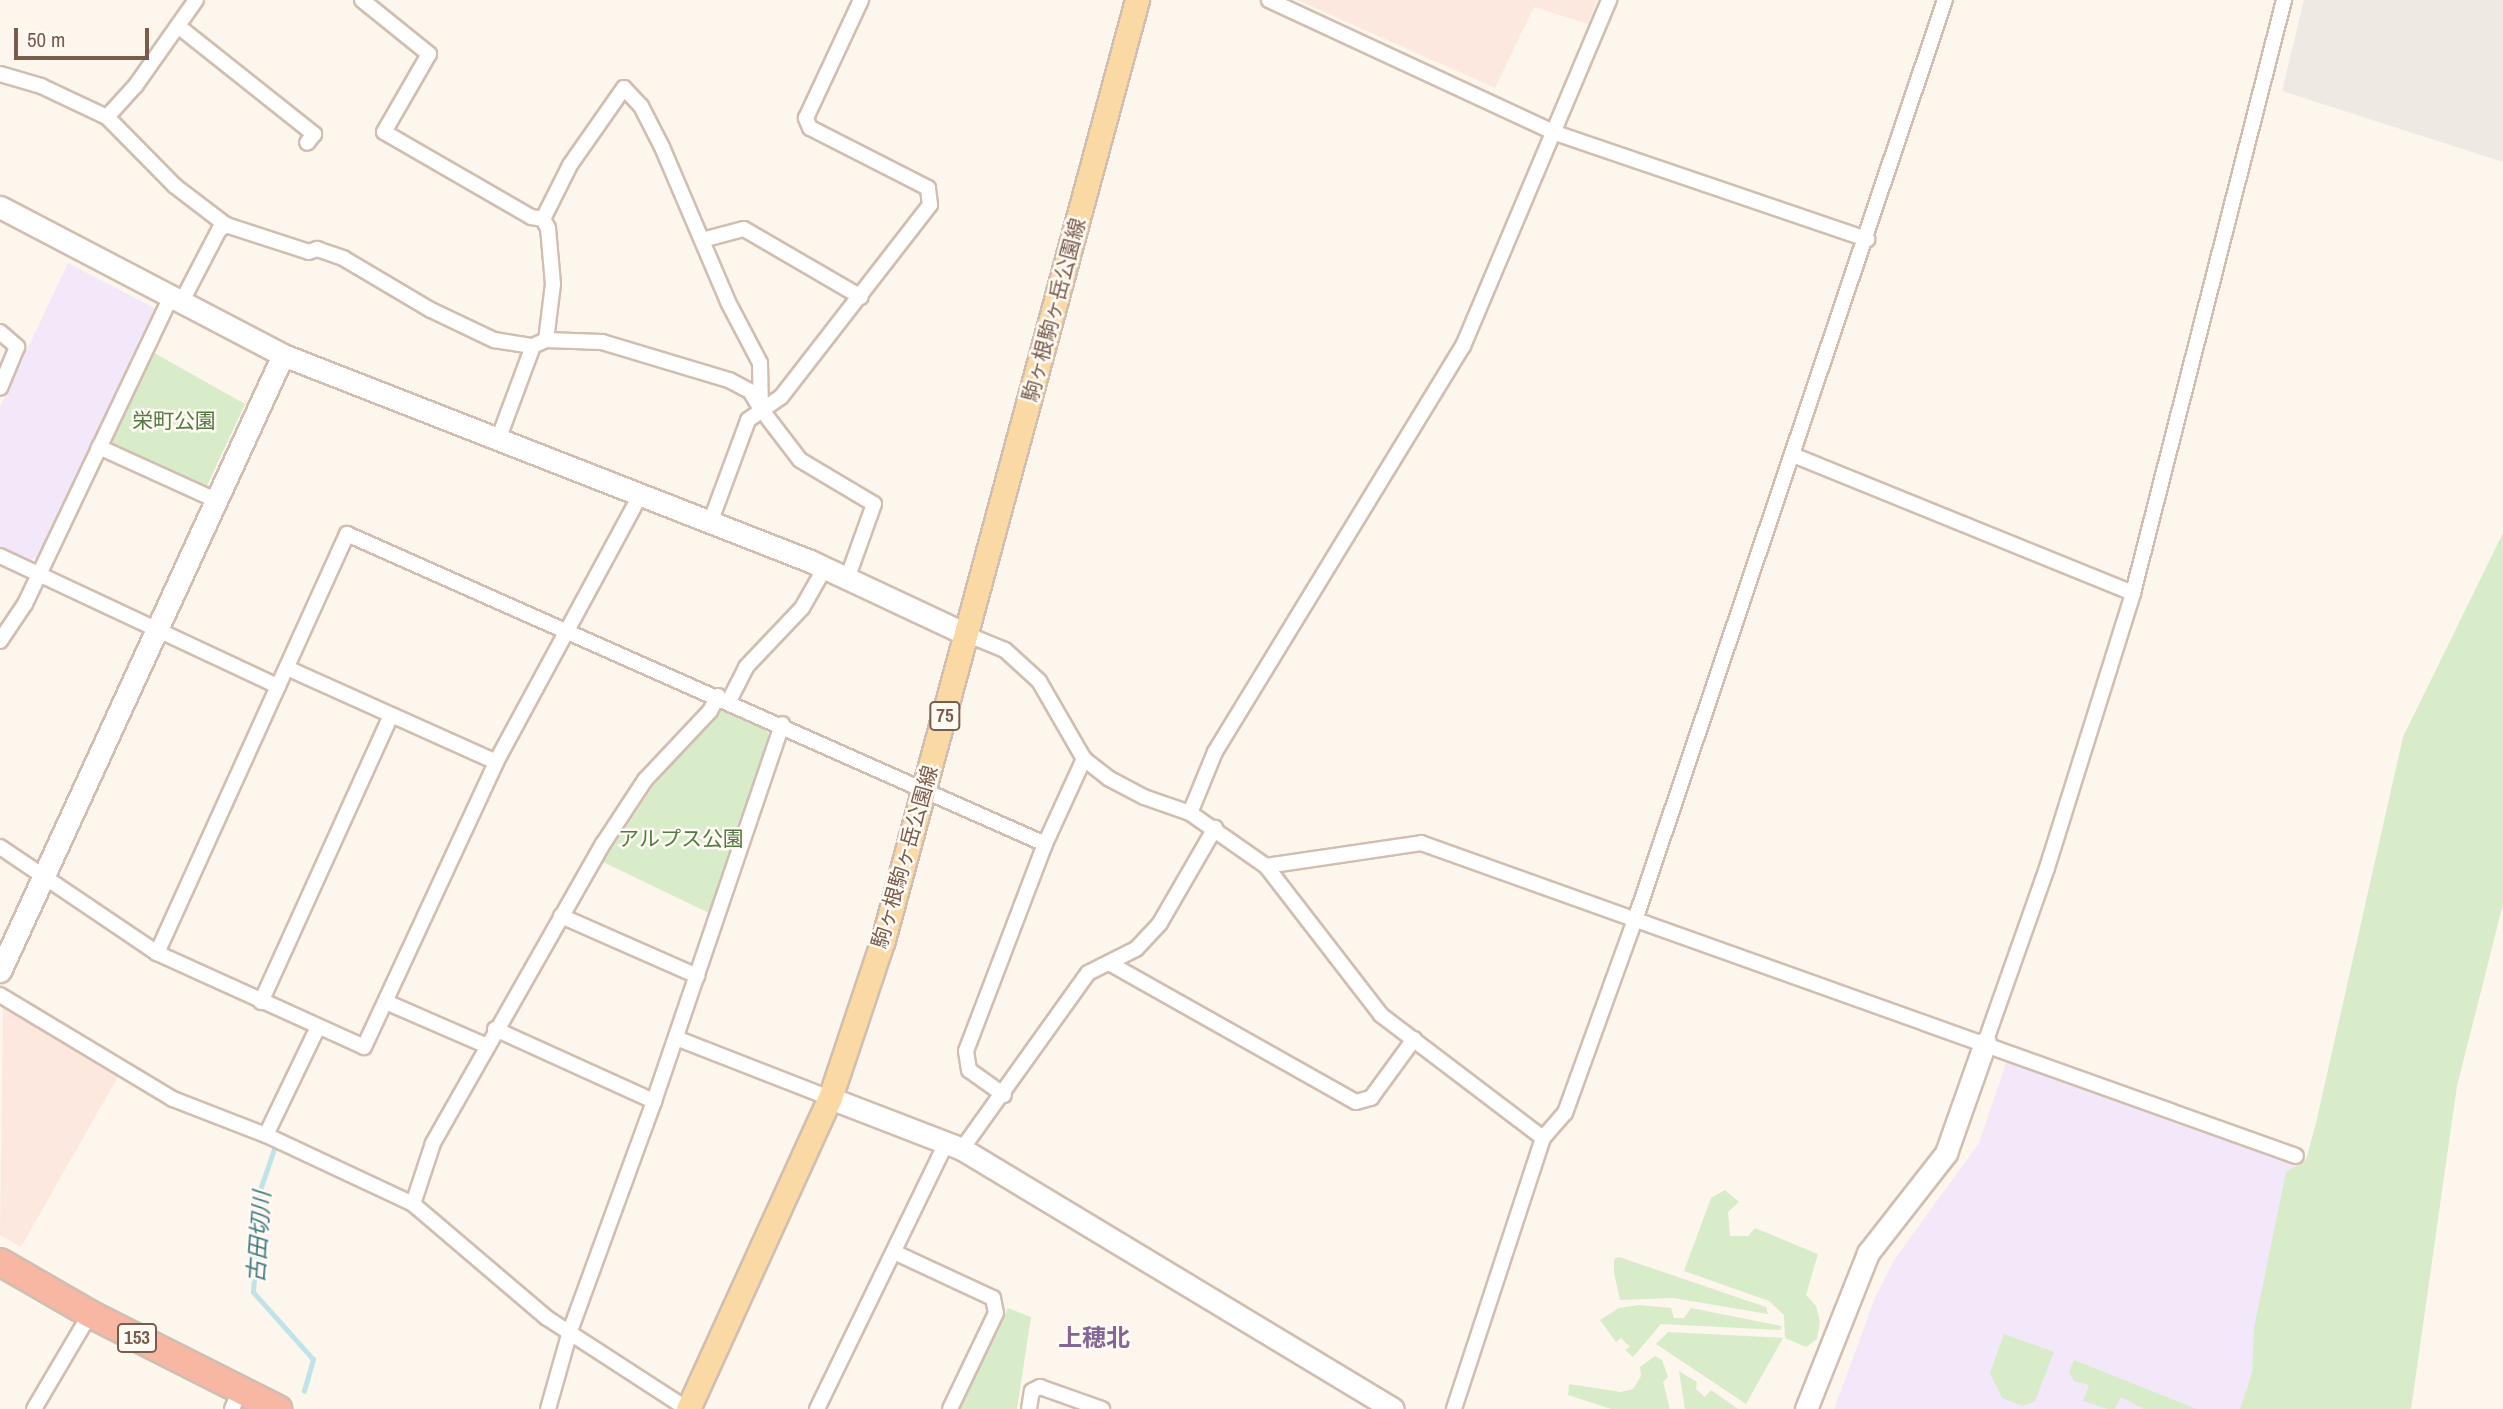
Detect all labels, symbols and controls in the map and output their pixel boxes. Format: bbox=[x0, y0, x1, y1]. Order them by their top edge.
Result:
scale bar bbox=[18, 14, 152, 58]
text: 50 m bbox=[27, 25, 65, 54]
street label: 駒ヶ根駒ヶ岳公園線 bbox=[1017, 215, 1091, 405]
park label: 栄町公園 bbox=[132, 408, 216, 434]
road number: 75 bbox=[929, 701, 961, 732]
street label: 駒ヶ根駒ヶ岳公園線 bbox=[867, 763, 943, 951]
park label: アルプス公園 bbox=[618, 826, 744, 852]
water label: 古田切川 bbox=[242, 1190, 276, 1284]
road number: 153 bbox=[116, 1322, 158, 1354]
district label: 上穂北 bbox=[1058, 1324, 1130, 1352]

